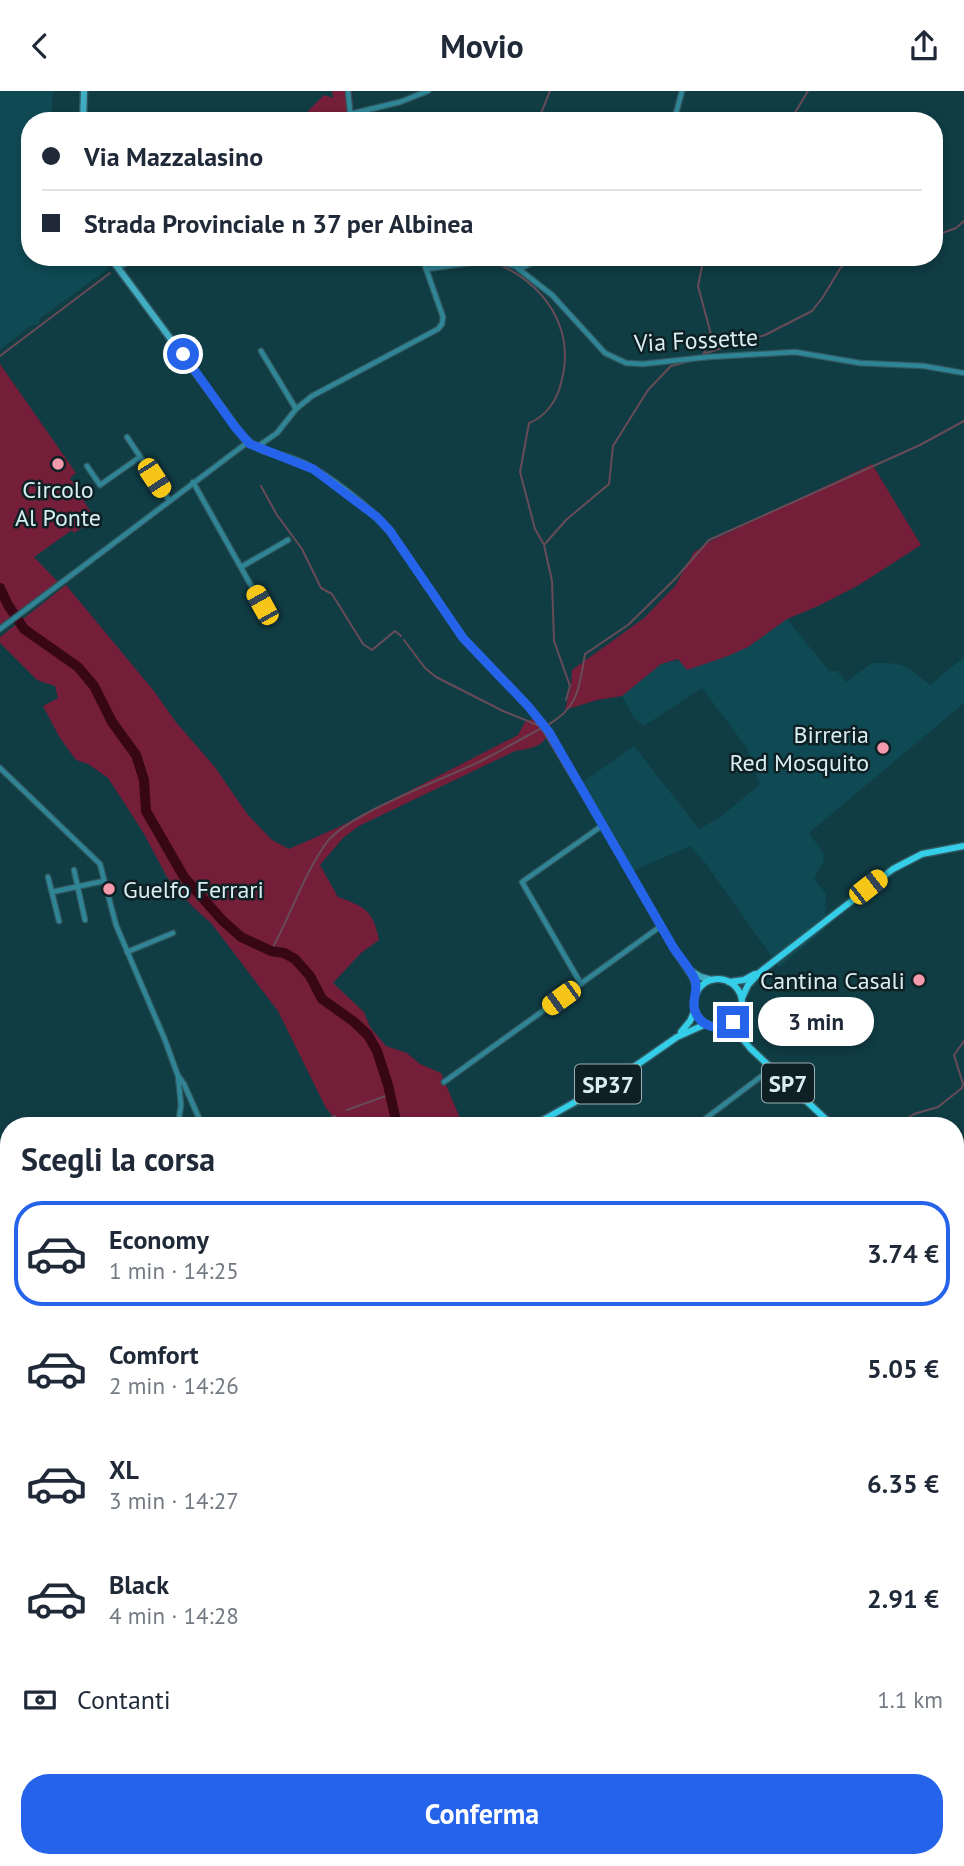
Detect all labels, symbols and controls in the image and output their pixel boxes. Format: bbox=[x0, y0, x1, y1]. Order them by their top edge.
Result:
text: Movio bbox=[440, 25, 524, 67]
icon: back bbox=[21, 27, 59, 65]
icon: share bbox=[905, 27, 943, 65]
text: Via Mazzalasino bbox=[84, 140, 263, 173]
text: Strada Provinciale n 37 per Albinea bbox=[84, 207, 473, 240]
street label: Via Fossette bbox=[632, 321, 759, 359]
route start bbox=[167, 338, 199, 370]
car bbox=[134, 455, 175, 501]
marker: Circolo Al Ponte bbox=[50, 456, 66, 472]
place label: Circolo Al Ponte bbox=[15, 474, 101, 533]
car bbox=[243, 582, 282, 628]
place label: Birreria Red Mosquito bbox=[729, 719, 869, 778]
marker: Birreria Red Mosquito bbox=[875, 740, 891, 756]
car bbox=[845, 866, 892, 908]
place label: Guelfo Ferrari bbox=[123, 874, 264, 905]
marker: Guelfo Ferrari bbox=[101, 881, 117, 897]
place label: Cantina Casali bbox=[760, 965, 905, 996]
marker: Cantina Casali bbox=[911, 972, 927, 988]
car bbox=[538, 977, 585, 1019]
callout: 3 min bbox=[758, 997, 873, 1047]
route end bbox=[717, 1006, 749, 1038]
text: 3 min bbox=[788, 1007, 844, 1036]
road number: SP7 bbox=[762, 1064, 814, 1103]
road number: SP37 bbox=[575, 1065, 641, 1103]
text: Scegli la corsa bbox=[21, 1138, 215, 1180]
icon: car bbox=[25, 1222, 88, 1285]
text: Economy bbox=[109, 1223, 209, 1256]
text: 3.74 € bbox=[867, 1237, 939, 1270]
text: 1 min · 14:25 bbox=[109, 1256, 239, 1285]
icon: car bbox=[25, 1337, 88, 1400]
text: Comfort bbox=[109, 1338, 199, 1371]
text: 5.05 € bbox=[867, 1352, 939, 1385]
text: 2 min · 14:26 bbox=[109, 1371, 239, 1400]
icon: car bbox=[25, 1452, 88, 1515]
text: XL bbox=[109, 1453, 139, 1486]
text: 6.35 € bbox=[867, 1467, 939, 1500]
text: 3 min · 14:27 bbox=[109, 1486, 239, 1515]
icon: car bbox=[25, 1567, 88, 1630]
text: Black bbox=[109, 1568, 169, 1601]
text: 2.91 € bbox=[867, 1582, 939, 1615]
text: 4 min · 14:28 bbox=[109, 1601, 239, 1630]
icon: cash bbox=[21, 1681, 59, 1719]
text: Contanti bbox=[77, 1683, 171, 1716]
text: 1.1 km bbox=[877, 1685, 943, 1714]
button: Conferma bbox=[21, 1774, 943, 1854]

